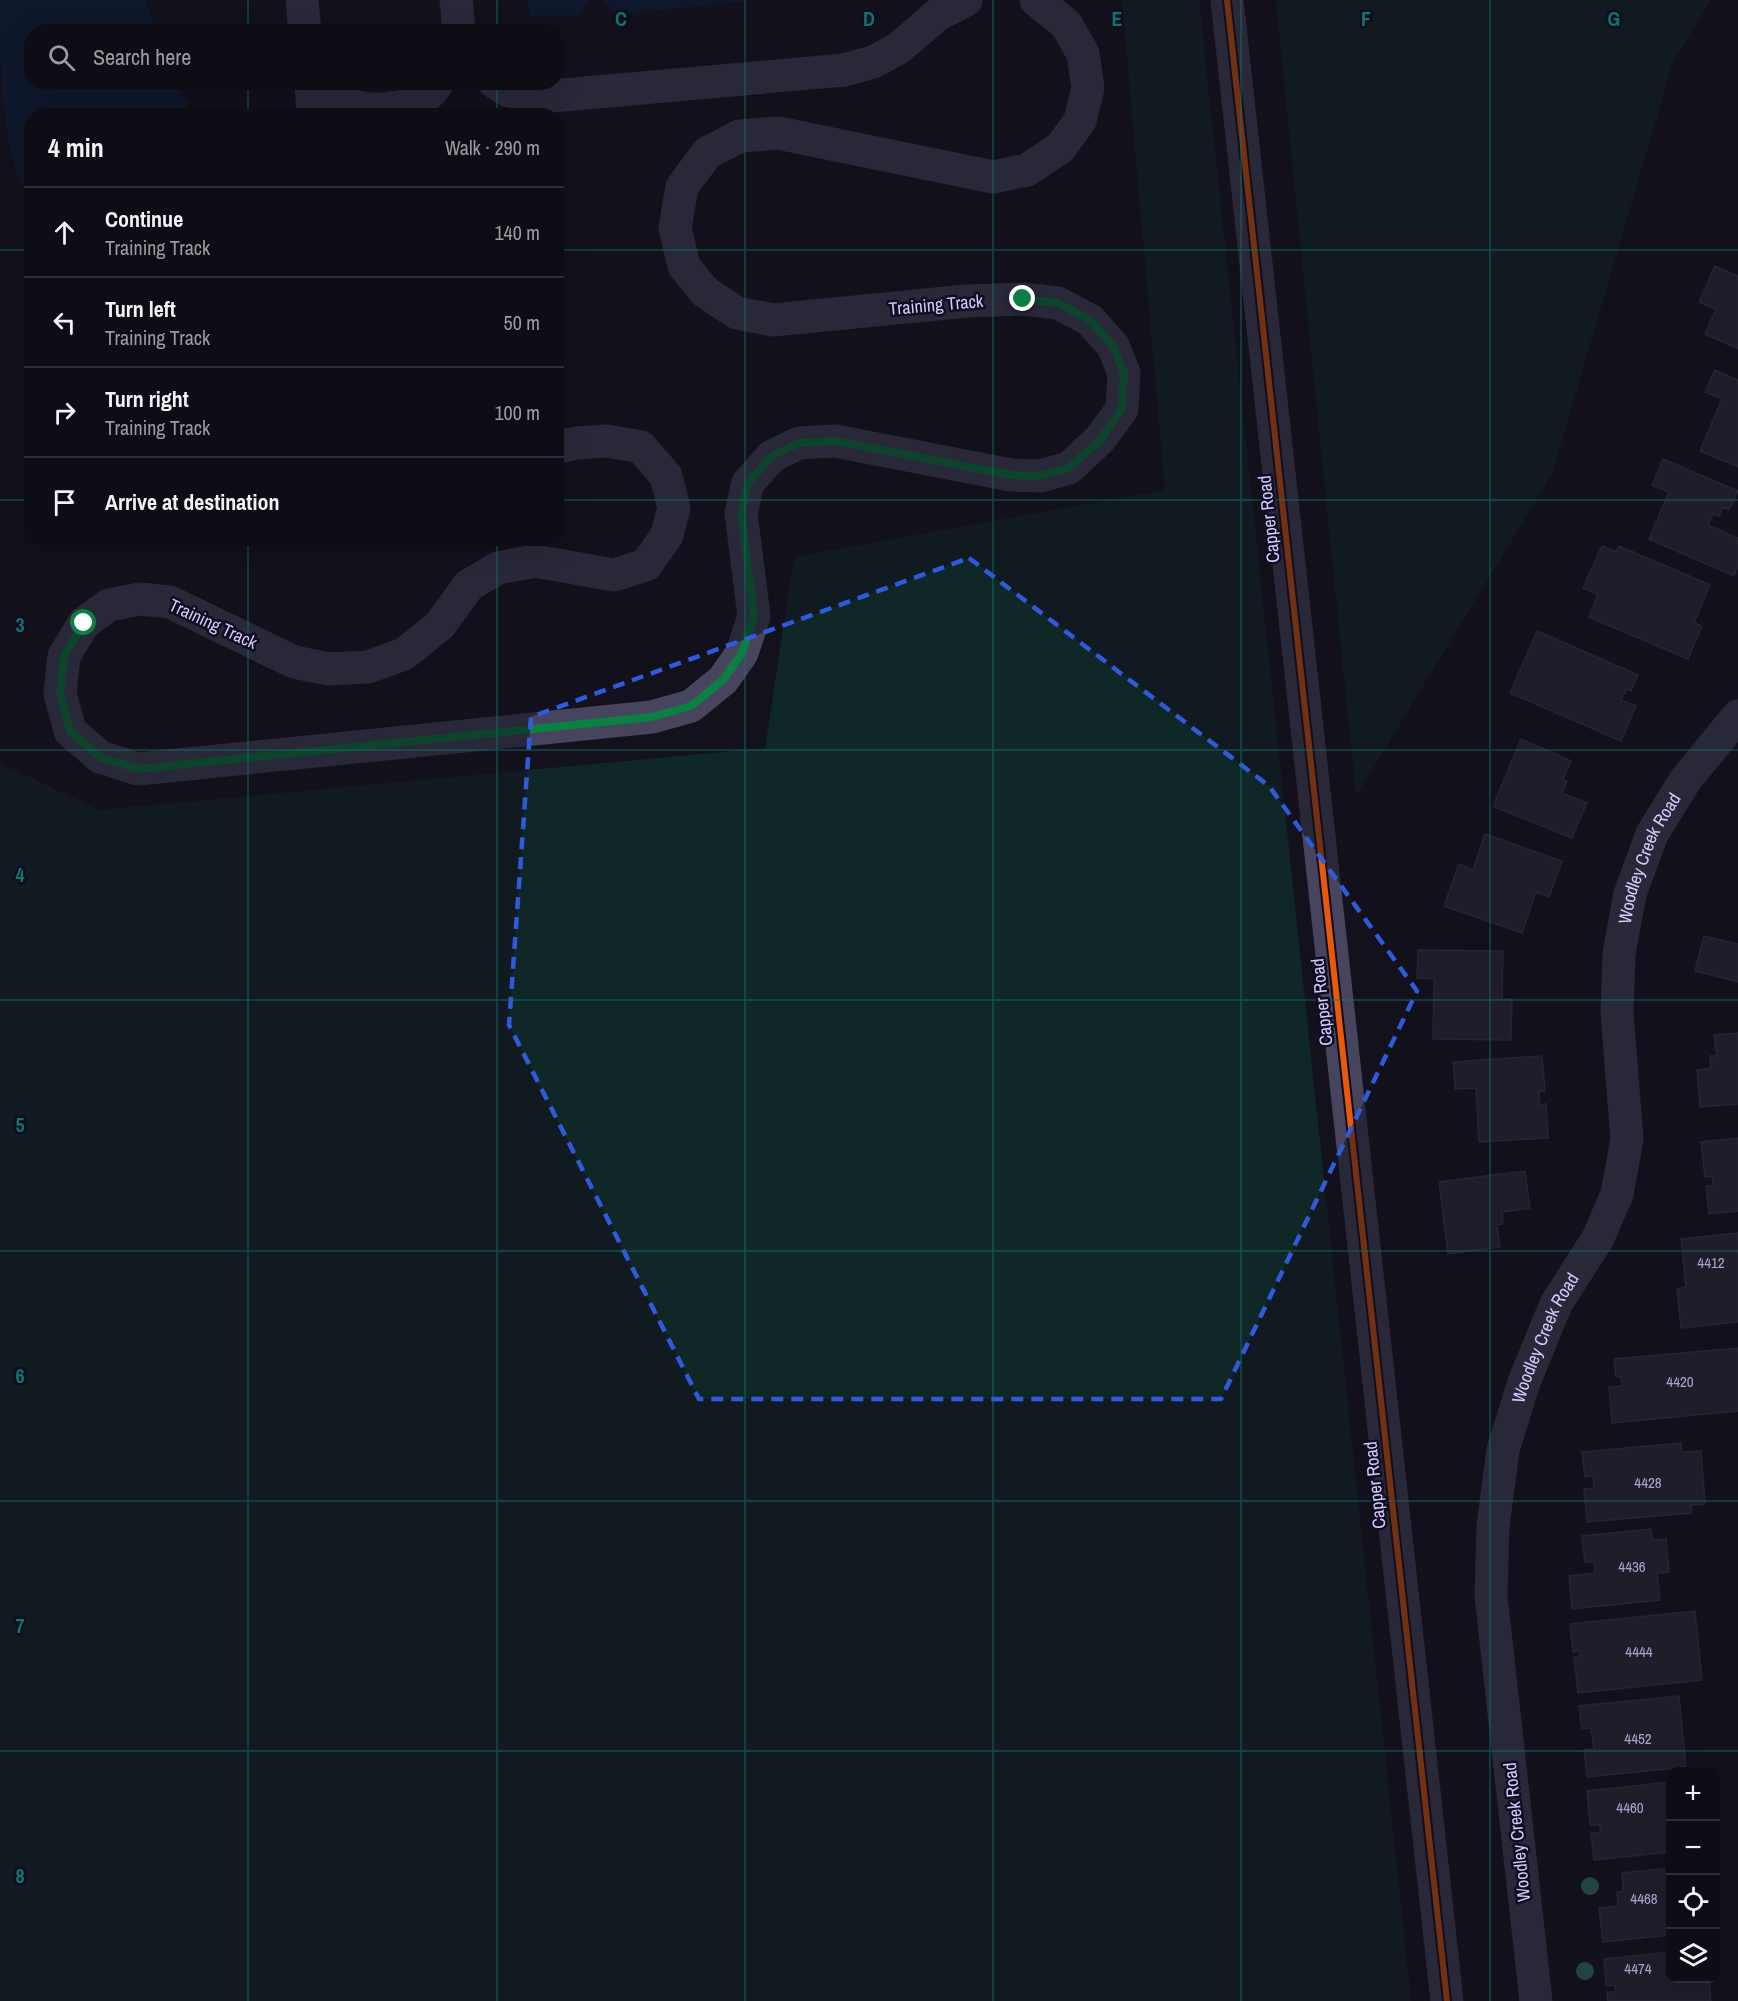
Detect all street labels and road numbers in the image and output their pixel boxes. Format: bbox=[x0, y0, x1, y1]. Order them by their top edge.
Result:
street label: Training Track bbox=[888, 288, 985, 321]
street label: Capper Road bbox=[1251, 474, 1286, 564]
street label: Training Track bbox=[165, 592, 262, 655]
street label: Woodley Creek Road bbox=[1612, 788, 1686, 926]
street label: Capper Road bbox=[1304, 957, 1339, 1047]
street label: Woodley Creek Road bbox=[1505, 1268, 1585, 1406]
street label: Capper Road bbox=[1357, 1440, 1392, 1530]
street label: Woodley Creek Road bbox=[1497, 1761, 1536, 1903]

